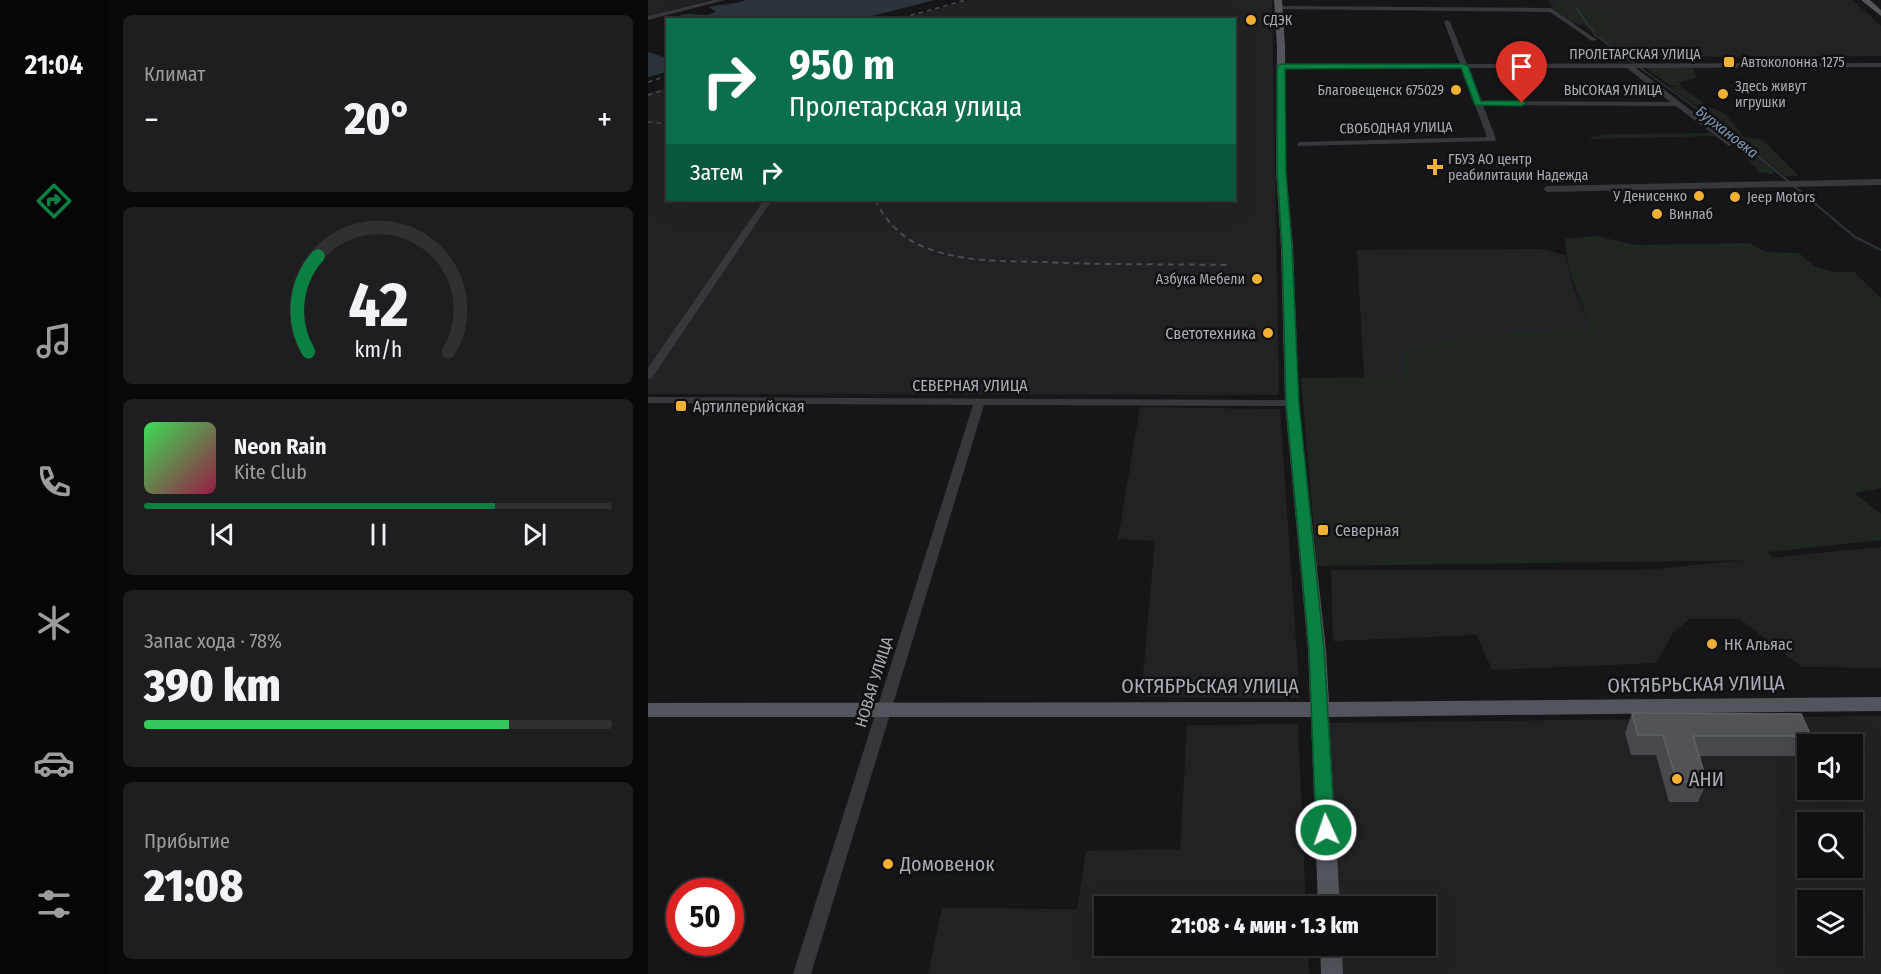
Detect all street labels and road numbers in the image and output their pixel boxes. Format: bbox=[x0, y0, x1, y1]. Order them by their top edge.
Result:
street label: ПРОЛЕТАРСКАЯ УЛИЦА bbox=[1569, 46, 1701, 63]
street label: ВЫСОКАЯ УЛИЦА bbox=[1564, 82, 1663, 99]
street label: СВОБОДНАЯ УЛИЦА bbox=[1339, 119, 1453, 137]
street label: СЕВЕРНАЯ УЛИЦА bbox=[912, 376, 1028, 395]
street label: НОВАЯ УЛИЦА bbox=[851, 634, 897, 730]
street label: ОКТЯБРЬСКАЯ УЛИЦА bbox=[1607, 670, 1785, 698]
street label: ОКТЯБРЬСКАЯ УЛИЦА bbox=[1121, 674, 1299, 698]

